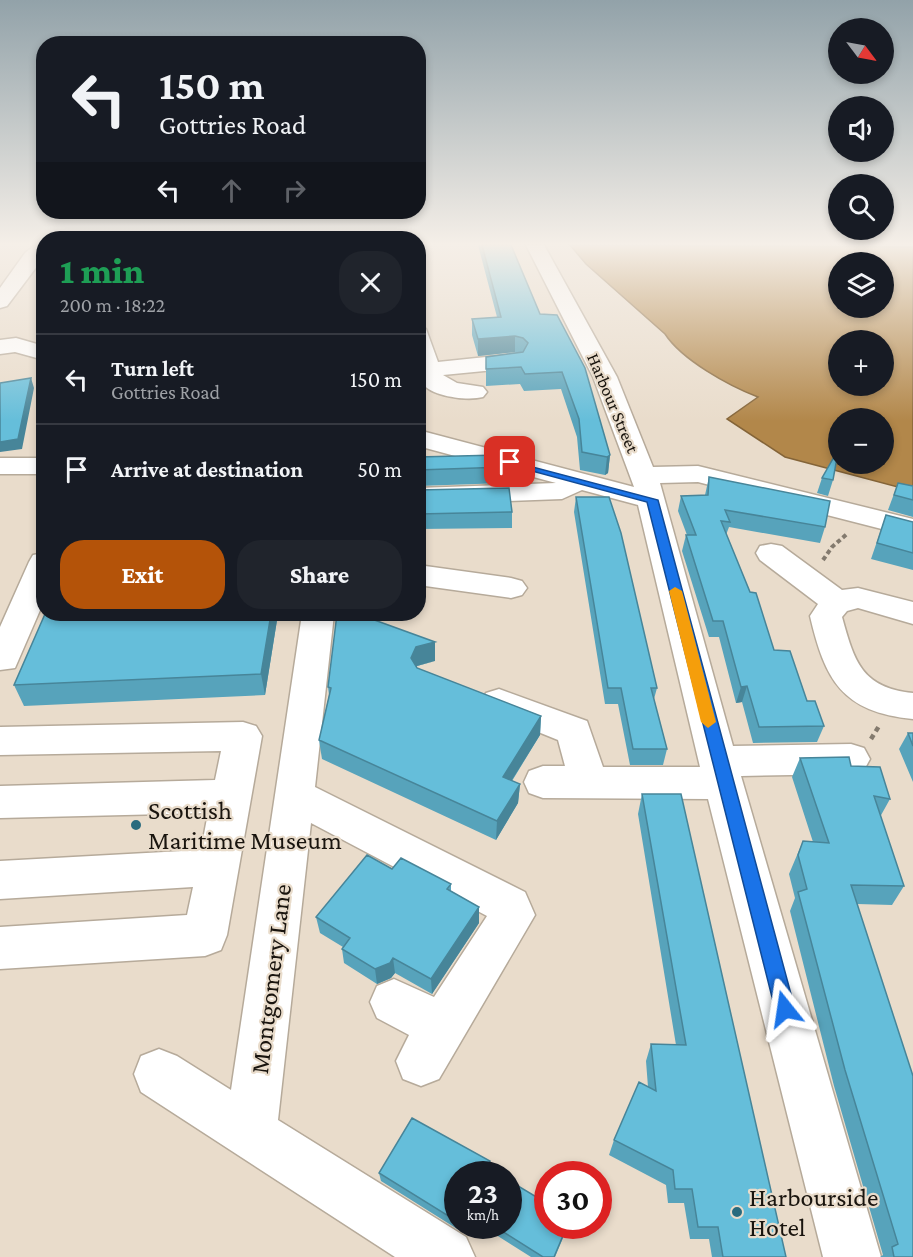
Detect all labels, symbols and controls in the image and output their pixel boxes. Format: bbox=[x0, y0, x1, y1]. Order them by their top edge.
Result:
north arrow bbox=[828, 18, 894, 84]
map controls bbox=[828, 18, 894, 474]
icon: left bbox=[60, 60, 138, 138]
text: 150 m bbox=[159, 61, 264, 108]
button: sound bbox=[828, 96, 894, 162]
text: Gottries Road bbox=[159, 110, 306, 140]
icon: left bbox=[152, 174, 185, 207]
icon: ahead bbox=[215, 174, 248, 207]
icon: right bbox=[278, 174, 311, 207]
button: search bbox=[828, 174, 894, 240]
text: 1 min bbox=[60, 251, 144, 291]
button: close bbox=[339, 251, 402, 314]
button: layers bbox=[828, 252, 894, 318]
text: 200 m · 18:22 bbox=[60, 294, 165, 316]
button: + bbox=[828, 330, 894, 396]
street label: Harbour Street bbox=[583, 350, 643, 457]
text: Turn left bbox=[111, 356, 194, 381]
icon: left bbox=[60, 363, 93, 396]
text: 150 m bbox=[350, 367, 402, 392]
text: Gottries Road bbox=[111, 381, 220, 403]
button: − bbox=[828, 408, 894, 474]
pin bbox=[484, 436, 535, 487]
icon: arrive bbox=[493, 445, 526, 478]
icon: arrive bbox=[60, 453, 93, 486]
text: Arrive at destination bbox=[111, 457, 303, 482]
text: 50 m bbox=[357, 457, 402, 482]
button: Exit bbox=[60, 540, 225, 609]
button: Share bbox=[237, 540, 402, 609]
place label: Scottish Maritime Museum bbox=[148, 796, 342, 855]
marker: Scottish Maritime Museum bbox=[129, 818, 143, 832]
street label: Montgomery Lane bbox=[245, 882, 297, 1076]
position arrow bbox=[753, 977, 817, 1041]
speed limit sign: 30 bbox=[534, 1161, 612, 1239]
text: 23 bbox=[468, 1176, 498, 1209]
place label: Harbourside Hotel bbox=[749, 1183, 878, 1242]
marker: Harbourside Hotel bbox=[730, 1205, 744, 1219]
text: km/h bbox=[467, 1207, 499, 1223]

